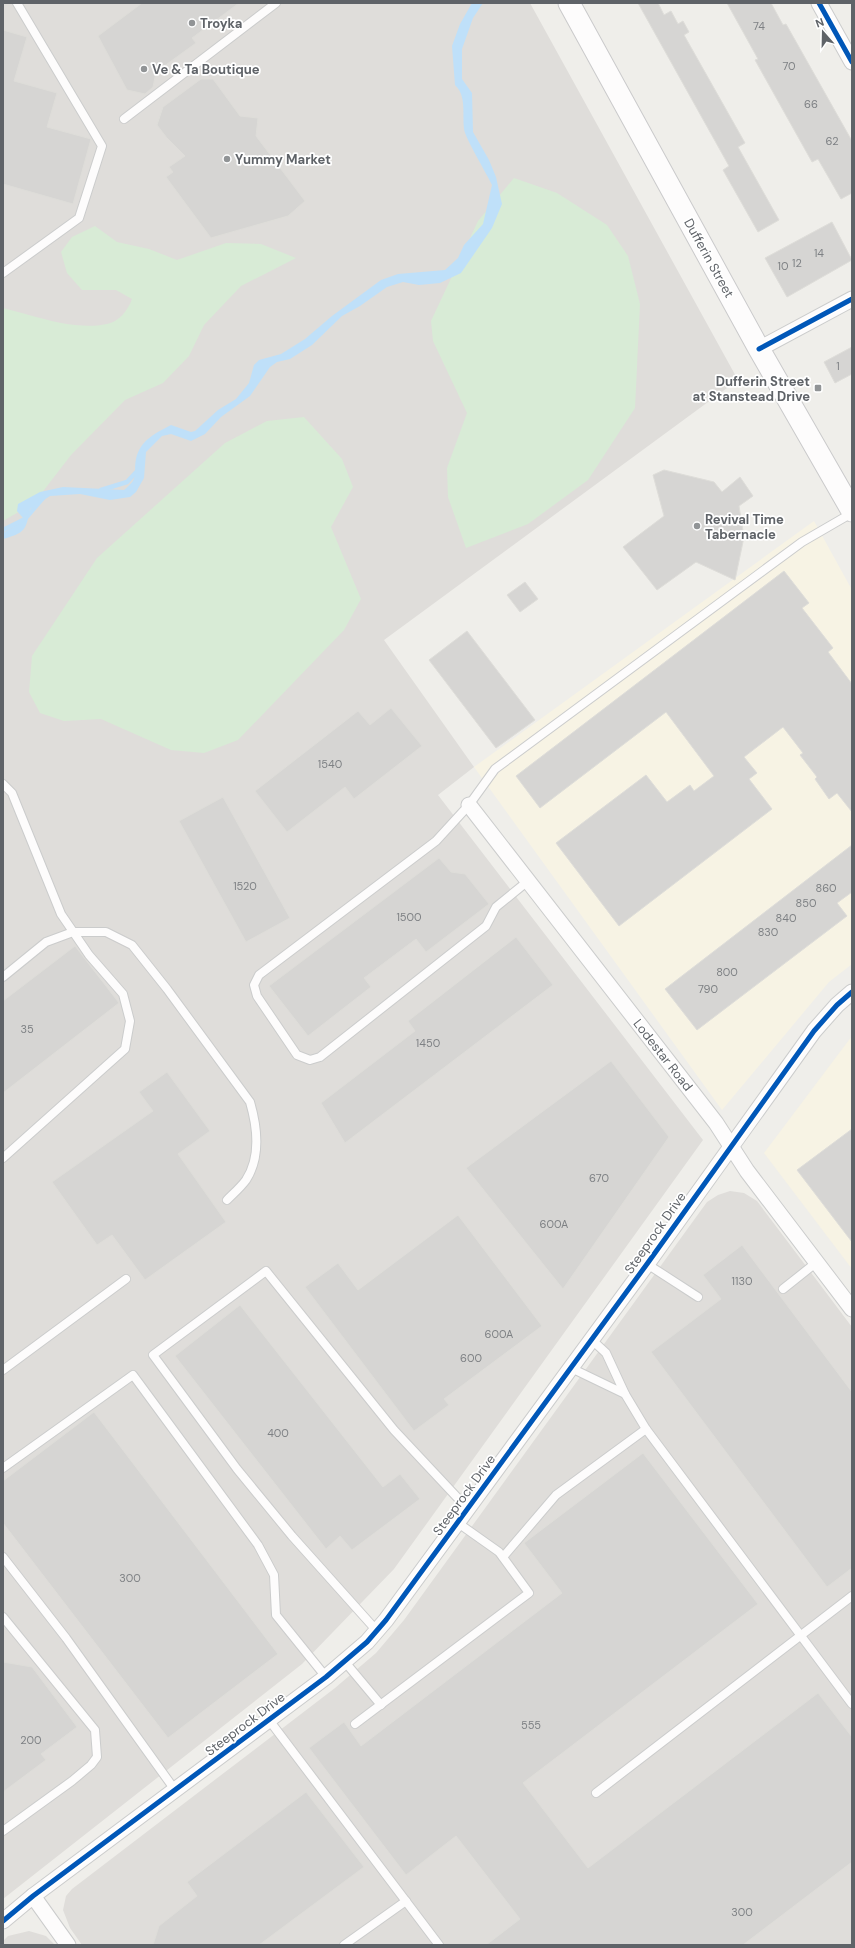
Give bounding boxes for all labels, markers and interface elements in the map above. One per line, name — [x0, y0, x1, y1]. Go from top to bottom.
north arrow — [803, 12, 843, 52]
place label: Troyka — [200, 15, 242, 32]
text: N — [813, 15, 826, 31]
marker: Troyka — [187, 18, 197, 28]
house number: 74 — [753, 19, 765, 33]
house number: 70 — [782, 59, 796, 73]
place label: Ve & Ta Boutique — [152, 61, 260, 78]
marker: Ve & Ta Boutique — [139, 64, 149, 74]
house number: 66 — [804, 97, 818, 111]
house number: 62 — [826, 134, 838, 148]
place label: Yummy Market — [235, 151, 331, 168]
marker: Yummy Market — [222, 154, 232, 164]
street label: Dufferin Street — [680, 215, 738, 301]
house number: 14 — [814, 246, 824, 260]
house number: 12 — [792, 256, 802, 270]
house number: 10 — [778, 259, 788, 273]
house number: 1 — [836, 359, 840, 373]
place label: Dufferin Street at Stanstead Drive — [693, 373, 810, 405]
marker: Dufferin Street at Stanstead Drive — [813, 383, 823, 393]
place label: Revival Time Tabernacle — [705, 511, 784, 543]
marker: Revival Time Tabernacle — [692, 521, 702, 531]
house number: 1540 — [318, 757, 342, 771]
house number: 1520 — [233, 879, 257, 893]
house number: 860 — [815, 881, 837, 895]
house number: 850 — [796, 896, 816, 910]
house number: 1500 — [396, 910, 422, 924]
house number: 840 — [776, 911, 796, 925]
house number: 830 — [758, 925, 778, 939]
house number: 800 — [716, 965, 738, 979]
house number: 790 — [698, 982, 718, 996]
street label: Lodestar Road — [630, 1016, 696, 1094]
house number: 35 — [20, 1022, 34, 1036]
house number: 1450 — [416, 1036, 440, 1050]
house number: 670 — [589, 1171, 609, 1185]
street label: Steeprock Drive — [621, 1189, 689, 1277]
house number: 600A — [540, 1217, 568, 1231]
house number: 1130 — [732, 1274, 752, 1288]
house number: 600A — [485, 1327, 513, 1341]
house number: 600 — [460, 1351, 482, 1365]
house number: 400 — [267, 1426, 289, 1440]
street label: Steeprock Drive — [429, 1451, 499, 1539]
house number: 300 — [119, 1571, 141, 1585]
street label: Steeprock Drive — [202, 1688, 288, 1760]
house number: 555 — [521, 1718, 541, 1732]
house number: 200 — [20, 1733, 42, 1747]
house number: 300 — [731, 1905, 753, 1919]

